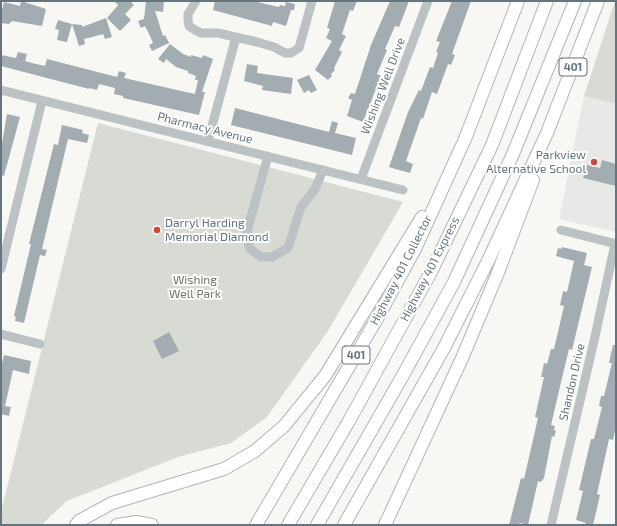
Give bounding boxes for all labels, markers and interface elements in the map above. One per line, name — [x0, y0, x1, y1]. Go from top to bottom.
street label: Wishing Well Drive — [358, 36, 408, 136]
road number: 401 — [559, 58, 587, 76]
street label: Pharmacy Avenue — [156, 109, 254, 147]
place label: Parkview Alternative School — [486, 148, 586, 176]
marker: Parkview Alternative School — [589, 157, 599, 167]
street label: Highway 401 Collector — [367, 213, 435, 327]
street label: Highway 401 Express — [397, 214, 463, 324]
place label: Darryl Harding Memorial Diamond — [165, 216, 269, 244]
marker: Darryl Harding Memorial Diamond — [152, 225, 162, 235]
park label: Wishing Well Park — [169, 273, 221, 301]
street label: Shandon Drive — [556, 342, 588, 422]
road number: 401 — [342, 346, 370, 364]

